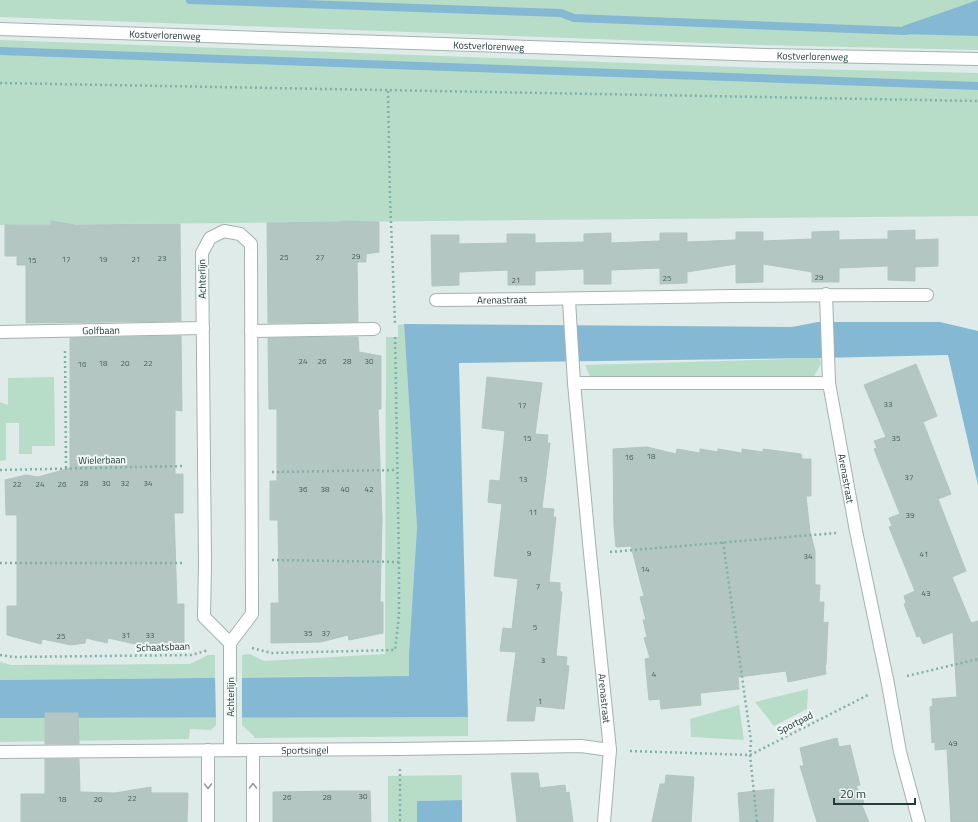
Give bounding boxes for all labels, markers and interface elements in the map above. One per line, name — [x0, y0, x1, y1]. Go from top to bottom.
street label: Kostverlorenweg — [129, 26, 201, 43]
street label: Kostverlorenweg — [453, 37, 525, 54]
street label: Kostverlorenweg — [777, 48, 848, 64]
house number: 29 — [352, 250, 361, 262]
house number: 25 — [280, 251, 289, 263]
house number: 27 — [316, 251, 324, 263]
house number: 23 — [158, 252, 166, 264]
house number: 17 — [62, 253, 70, 265]
house number: 19 — [99, 253, 108, 265]
house number: 21 — [132, 253, 140, 265]
house number: 15 — [28, 254, 37, 266]
street label: Achterlijn — [194, 259, 210, 299]
house number: 29 — [815, 271, 824, 283]
house number: 25 — [663, 272, 672, 284]
house number: 21 — [512, 274, 520, 286]
street label: Arenastraat — [477, 292, 528, 307]
street label: Golfbaan — [82, 322, 120, 338]
house number: 24 — [299, 355, 308, 367]
house number: 26 — [318, 355, 327, 367]
house number: 28 — [343, 355, 352, 367]
house number: 30 — [365, 355, 374, 367]
house number: 18 — [99, 357, 108, 369]
house number: 20 — [121, 357, 130, 369]
house number: 22 — [144, 357, 152, 369]
house number: 16 — [78, 358, 87, 370]
house number: 33 — [884, 398, 892, 410]
house number: 17 — [518, 399, 526, 411]
house number: 15 — [523, 432, 532, 444]
house number: 35 — [892, 432, 901, 444]
house number: 18 — [647, 450, 656, 462]
house number: 16 — [625, 451, 634, 463]
street label: Wielerbaan — [78, 452, 126, 468]
street label: Arenastraat — [835, 452, 858, 505]
house number: 37 — [905, 471, 913, 483]
house number: 13 — [519, 473, 527, 485]
house number: 28 — [80, 477, 89, 489]
house number: 30 — [102, 477, 111, 489]
house number: 32 — [121, 477, 129, 489]
house number: 34 — [144, 477, 153, 489]
house number: 22 — [13, 478, 21, 490]
house number: 24 — [36, 478, 45, 490]
house number: 26 — [58, 478, 67, 490]
house number: 36 — [299, 483, 308, 495]
house number: 38 — [321, 483, 330, 495]
house number: 40 — [341, 483, 350, 495]
house number: 42 — [365, 483, 373, 495]
house number: 11 — [529, 506, 537, 518]
house number: 39 — [906, 509, 915, 521]
house number: 9 — [527, 547, 532, 559]
house number: 41 — [920, 548, 928, 560]
house number: 34 — [804, 550, 813, 562]
house number: 14 — [641, 563, 650, 575]
house number: 7 — [536, 580, 540, 592]
house number: 43 — [922, 587, 930, 599]
house number: 5 — [533, 621, 538, 633]
house number: 35 — [304, 627, 313, 639]
house number: 37 — [322, 627, 330, 639]
house number: 31 — [122, 629, 130, 641]
house number: 33 — [146, 629, 154, 641]
house number: 25 — [57, 630, 66, 642]
street label: Schaatsbaan — [136, 639, 190, 655]
house number: 3 — [541, 654, 545, 666]
house number: 4 — [652, 668, 657, 680]
street label: Arenastraat — [595, 673, 615, 724]
street label: Achterlijn — [223, 677, 238, 717]
house number: 1 — [538, 695, 542, 707]
street label: Sportpad — [774, 708, 816, 738]
house number: 49 — [949, 737, 958, 749]
street label: Sportsingel — [281, 742, 329, 757]
scale bar — [834, 780, 915, 806]
one-way arrow — [204, 783, 212, 789]
one-way arrow — [249, 783, 257, 789]
text: 20 m — [840, 784, 866, 803]
house number: 30 — [359, 790, 368, 802]
house number: 26 — [283, 791, 292, 803]
house number: 28 — [323, 791, 332, 803]
house number: 22 — [128, 792, 136, 804]
house number: 18 — [58, 793, 67, 805]
house number: 20 — [94, 793, 103, 805]

